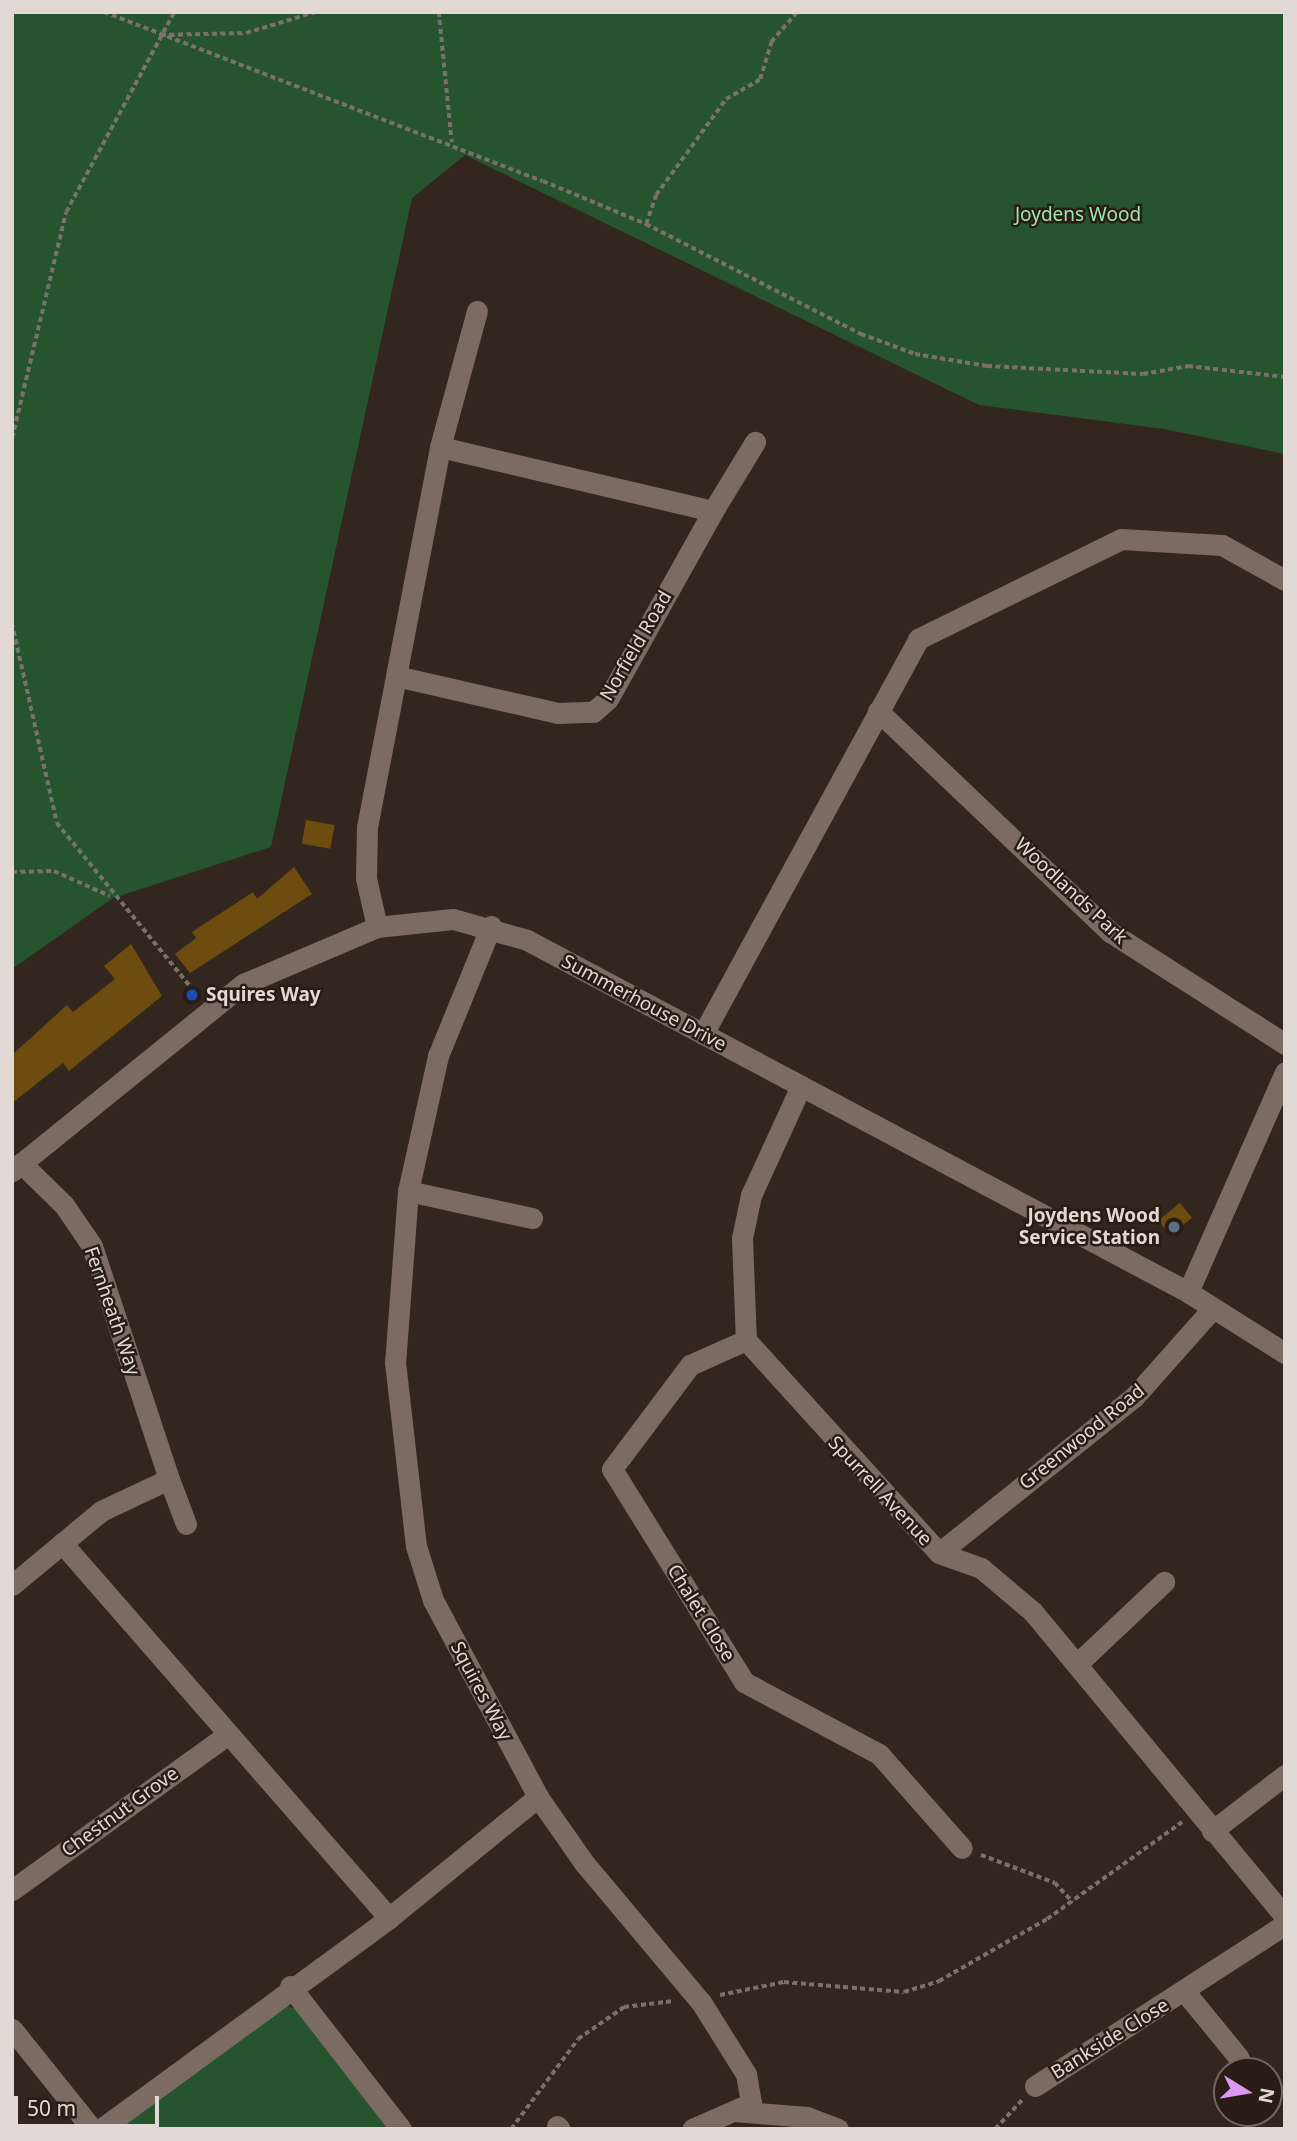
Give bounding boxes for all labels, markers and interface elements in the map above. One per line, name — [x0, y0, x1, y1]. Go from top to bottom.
park label: Joydens Wood — [1015, 204, 1141, 226]
street label: Norfield Road — [595, 587, 677, 705]
street label: Woodlands Park — [1010, 833, 1132, 949]
street label: Summerhouse Drive — [558, 950, 730, 1056]
place label: Squires Way — [206, 984, 321, 1006]
marker: Squires Way — [184, 987, 200, 1003]
place label: Joydens Wood Service Station — [1019, 1205, 1160, 1249]
marker: Joydens Wood Service Station — [1166, 1219, 1182, 1235]
street label: Fernheath Way — [79, 1244, 145, 1378]
street label: Greenwood Road — [1015, 1379, 1149, 1495]
street label: Spurrell Avenue — [823, 1432, 937, 1550]
street label: Chalet Close — [662, 1560, 740, 1666]
street label: Squires Way — [445, 1638, 517, 1744]
street label: Chestnut Grove — [57, 1762, 183, 1862]
street label: Bankside Close — [1047, 1994, 1173, 2084]
north arrow — [1213, 2057, 1283, 2127]
scale bar — [18, 2082, 163, 2126]
text: N — [1252, 2086, 1281, 2106]
text: 50 m — [27, 2094, 76, 2122]

